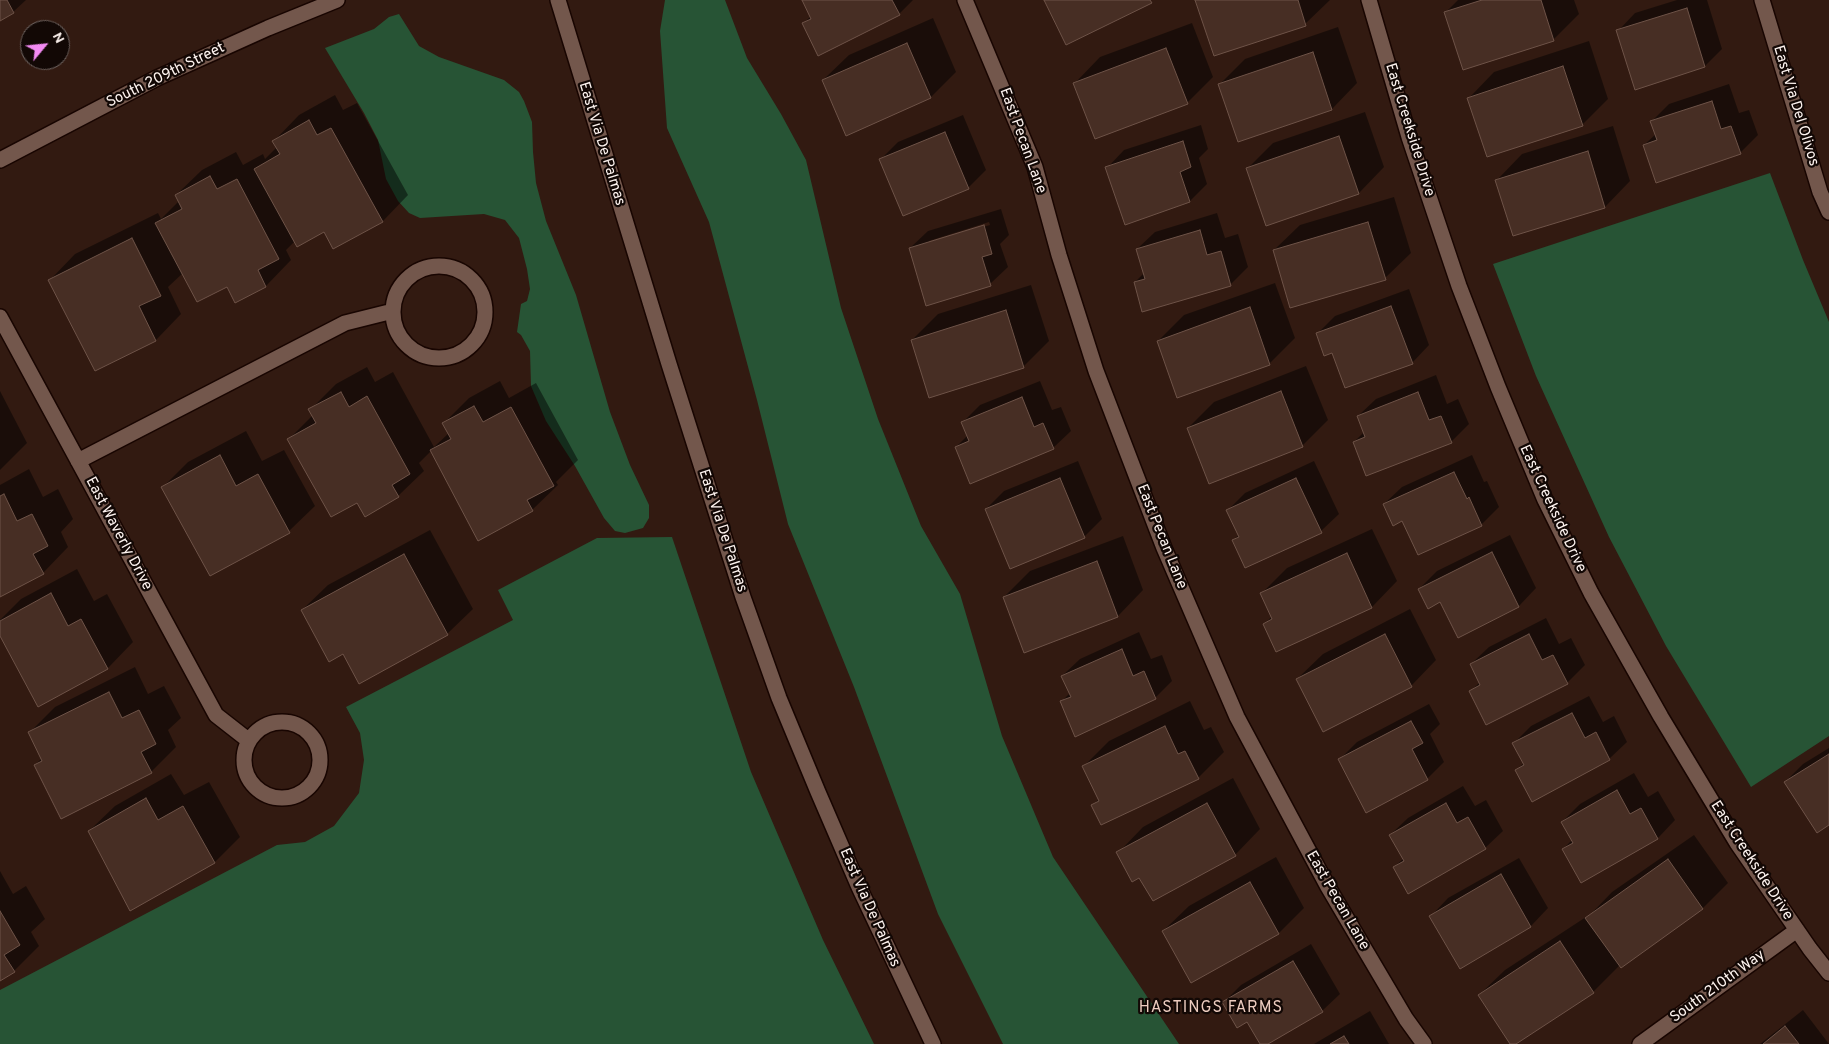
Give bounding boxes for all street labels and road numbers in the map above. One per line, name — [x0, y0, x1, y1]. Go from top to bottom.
street label: South 209th Street — [104, 40, 228, 112]
street label: East Via Del Olivos — [1768, 44, 1822, 168]
street label: East Creekside Drive — [1380, 61, 1438, 199]
street label: East Via De Palmas — [574, 80, 628, 208]
street label: East Pecan Lane — [995, 86, 1049, 196]
street label: East Creekside Drive — [1515, 442, 1589, 576]
street label: East Via De Palmas — [694, 467, 750, 595]
street label: East Waverly Drive — [81, 474, 155, 594]
street label: East Pecan Lane — [1132, 482, 1190, 592]
street label: East Creekside Drive — [1706, 798, 1796, 924]
street label: East Via De Palmas — [835, 846, 903, 970]
street label: East Pecan Lane — [1301, 848, 1373, 954]
street label: South 210th Way — [1667, 947, 1769, 1027]

